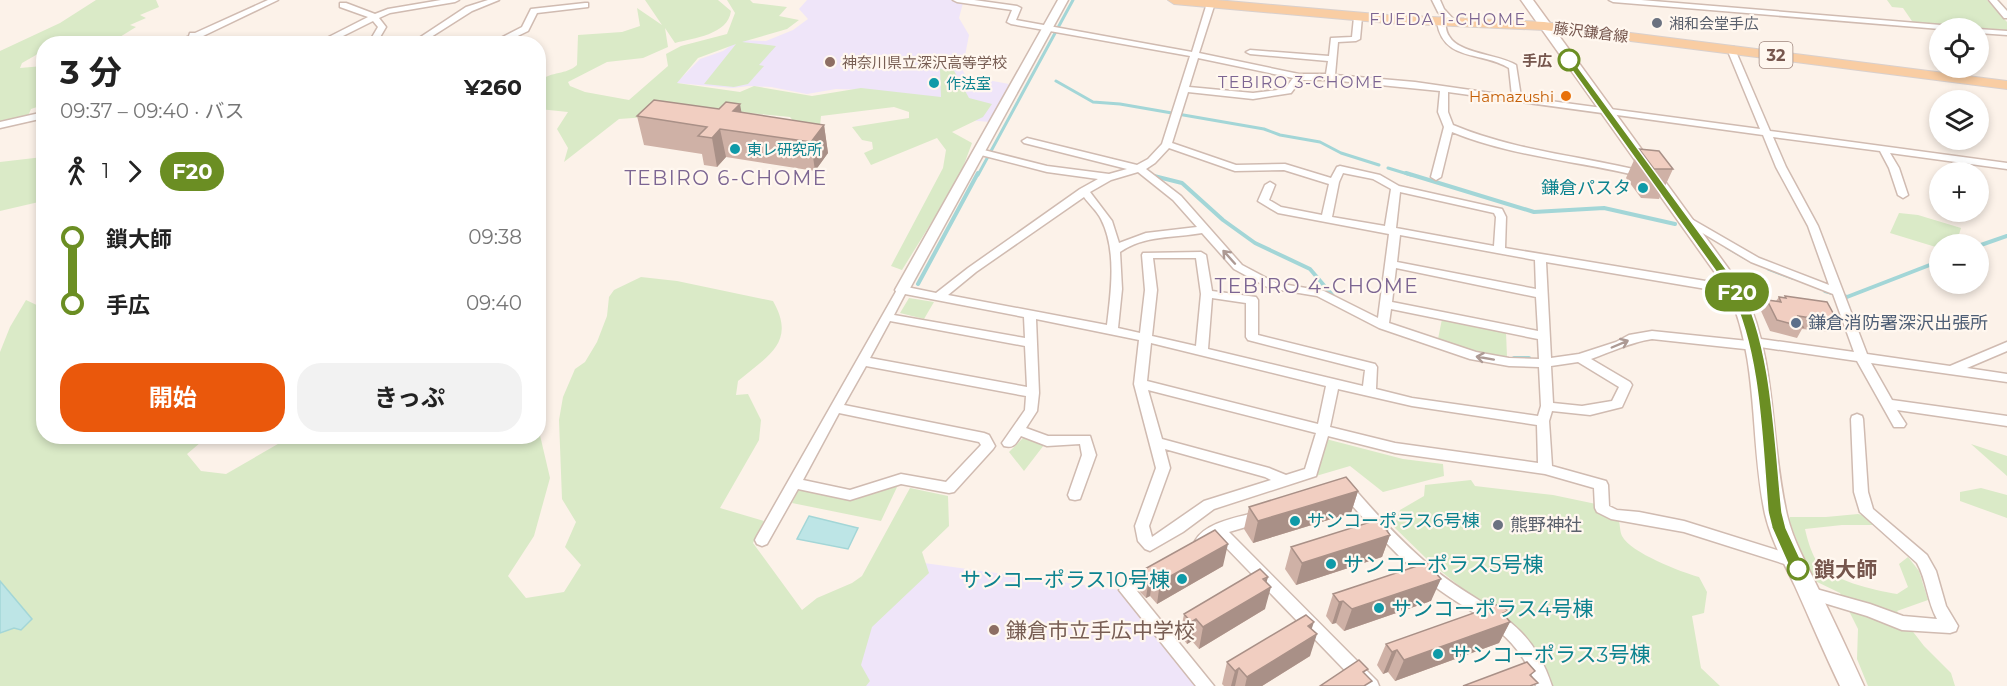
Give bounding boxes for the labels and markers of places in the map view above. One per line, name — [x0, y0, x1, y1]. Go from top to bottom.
place label: 湘和会堂手広 — [1669, 14, 1759, 33]
marker: 湘和会堂手広 — [1650, 16, 1664, 30]
marker: 手広 — [1558, 49, 1580, 71]
place label: 手広 — [1522, 51, 1552, 70]
place label: 神奈川県立深沢高等学校 — [842, 53, 1007, 72]
marker: 神奈川県立深沢高等学校 — [823, 55, 837, 69]
place label: 作法室 — [946, 74, 991, 93]
marker: 作法室 — [927, 76, 941, 90]
place label: Hamazushi — [1469, 87, 1554, 106]
marker: Hamazushi — [1559, 89, 1573, 103]
place label: 東レ研究所 — [747, 140, 822, 159]
marker: 東レ研究所 — [728, 142, 742, 156]
place label: 鎌倉パスタ — [1541, 177, 1631, 199]
marker: 鎌倉パスタ — [1636, 181, 1650, 195]
place label: 鎌倉消防署深沢出張所 — [1808, 312, 1988, 334]
marker: 鎌倉消防署深沢出張所 — [1789, 316, 1803, 330]
place label: サンコーポラス6号棟 — [1307, 510, 1480, 532]
marker: サンコーポラス6号棟 — [1288, 514, 1302, 528]
place label: 熊野神社 — [1510, 514, 1582, 536]
marker: 熊野神社 — [1491, 518, 1505, 532]
place label: サンコーポラス5号棟 — [1343, 552, 1543, 577]
marker: サンコーポラス5号棟 — [1324, 557, 1338, 571]
place label: 鎖大師 — [1814, 557, 1877, 582]
marker: 鎖大師 — [1787, 558, 1809, 580]
place label: サンコーポラス10号棟 — [960, 567, 1170, 592]
marker: サンコーポラス10号棟 — [1175, 572, 1189, 586]
place label: サンコーポラス4号棟 — [1391, 596, 1593, 621]
marker: サンコーポラス4号棟 — [1372, 601, 1386, 615]
place label: 鎌倉市立手広中学校 — [1006, 618, 1195, 643]
marker: 鎌倉市立手広中学校 — [987, 623, 1001, 637]
place label: サンコーポラス3号棟 — [1450, 642, 1650, 667]
marker: サンコーポラス3号棟 — [1431, 647, 1445, 661]

